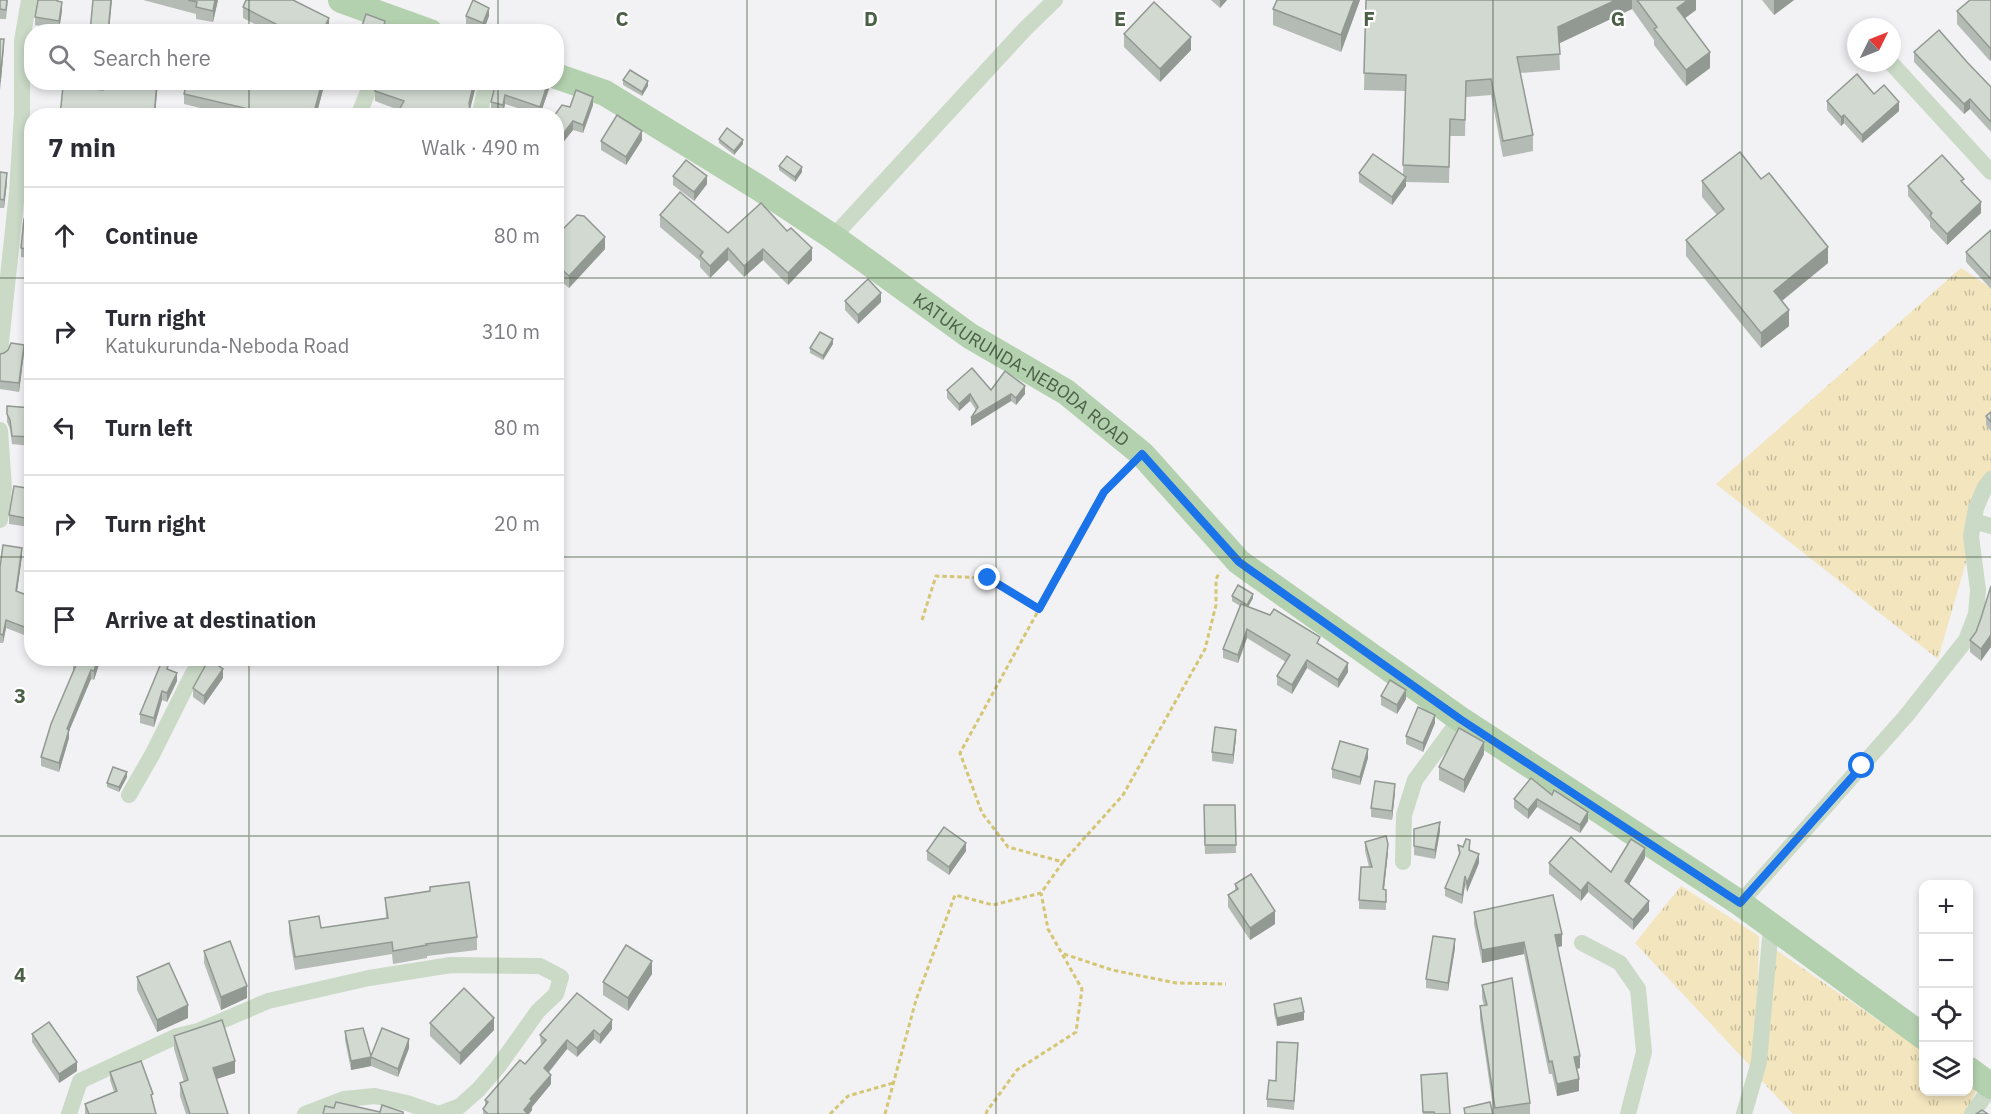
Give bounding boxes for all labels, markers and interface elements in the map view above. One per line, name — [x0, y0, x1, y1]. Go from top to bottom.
text: C — [615, 5, 629, 32]
text: D — [864, 5, 878, 32]
text: E — [1114, 5, 1126, 32]
text: F — [1363, 5, 1375, 32]
text: G — [1611, 5, 1625, 32]
north arrow — [1847, 18, 1901, 72]
search box — [24, 24, 564, 90]
icon: search — [45, 41, 78, 74]
text: Search here — [93, 43, 211, 72]
text: 7 min — [48, 130, 116, 164]
text: Walk · 490 m — [422, 134, 540, 161]
icon: ahead — [48, 219, 81, 252]
text: Continue — [105, 221, 198, 250]
text: 80 m — [494, 222, 540, 249]
street label: KATUKURUNDA-NEBODA ROAD — [909, 287, 1134, 451]
text: Turn right — [105, 303, 206, 332]
icon: right — [48, 315, 81, 348]
text: 310 m — [482, 318, 540, 345]
text: Katukurunda-Neboda Road — [105, 332, 349, 359]
icon: left — [48, 411, 81, 444]
text: Turn left — [105, 413, 193, 442]
text: 80 m — [494, 414, 540, 441]
icon: right — [48, 507, 81, 540]
text: Turn right — [105, 509, 206, 538]
text: 20 m — [494, 510, 540, 537]
route end — [974, 564, 1000, 590]
icon: arrive — [48, 603, 81, 636]
text: Arrive at destination — [105, 605, 316, 634]
text: 3 — [14, 682, 26, 709]
route start — [1848, 752, 1874, 778]
map controls — [1919, 880, 1973, 1096]
button: + — [1919, 880, 1973, 934]
button: − — [1919, 934, 1973, 988]
text: 4 — [14, 961, 26, 988]
button: locate — [1919, 988, 1973, 1042]
button: layers — [1919, 1042, 1973, 1096]

